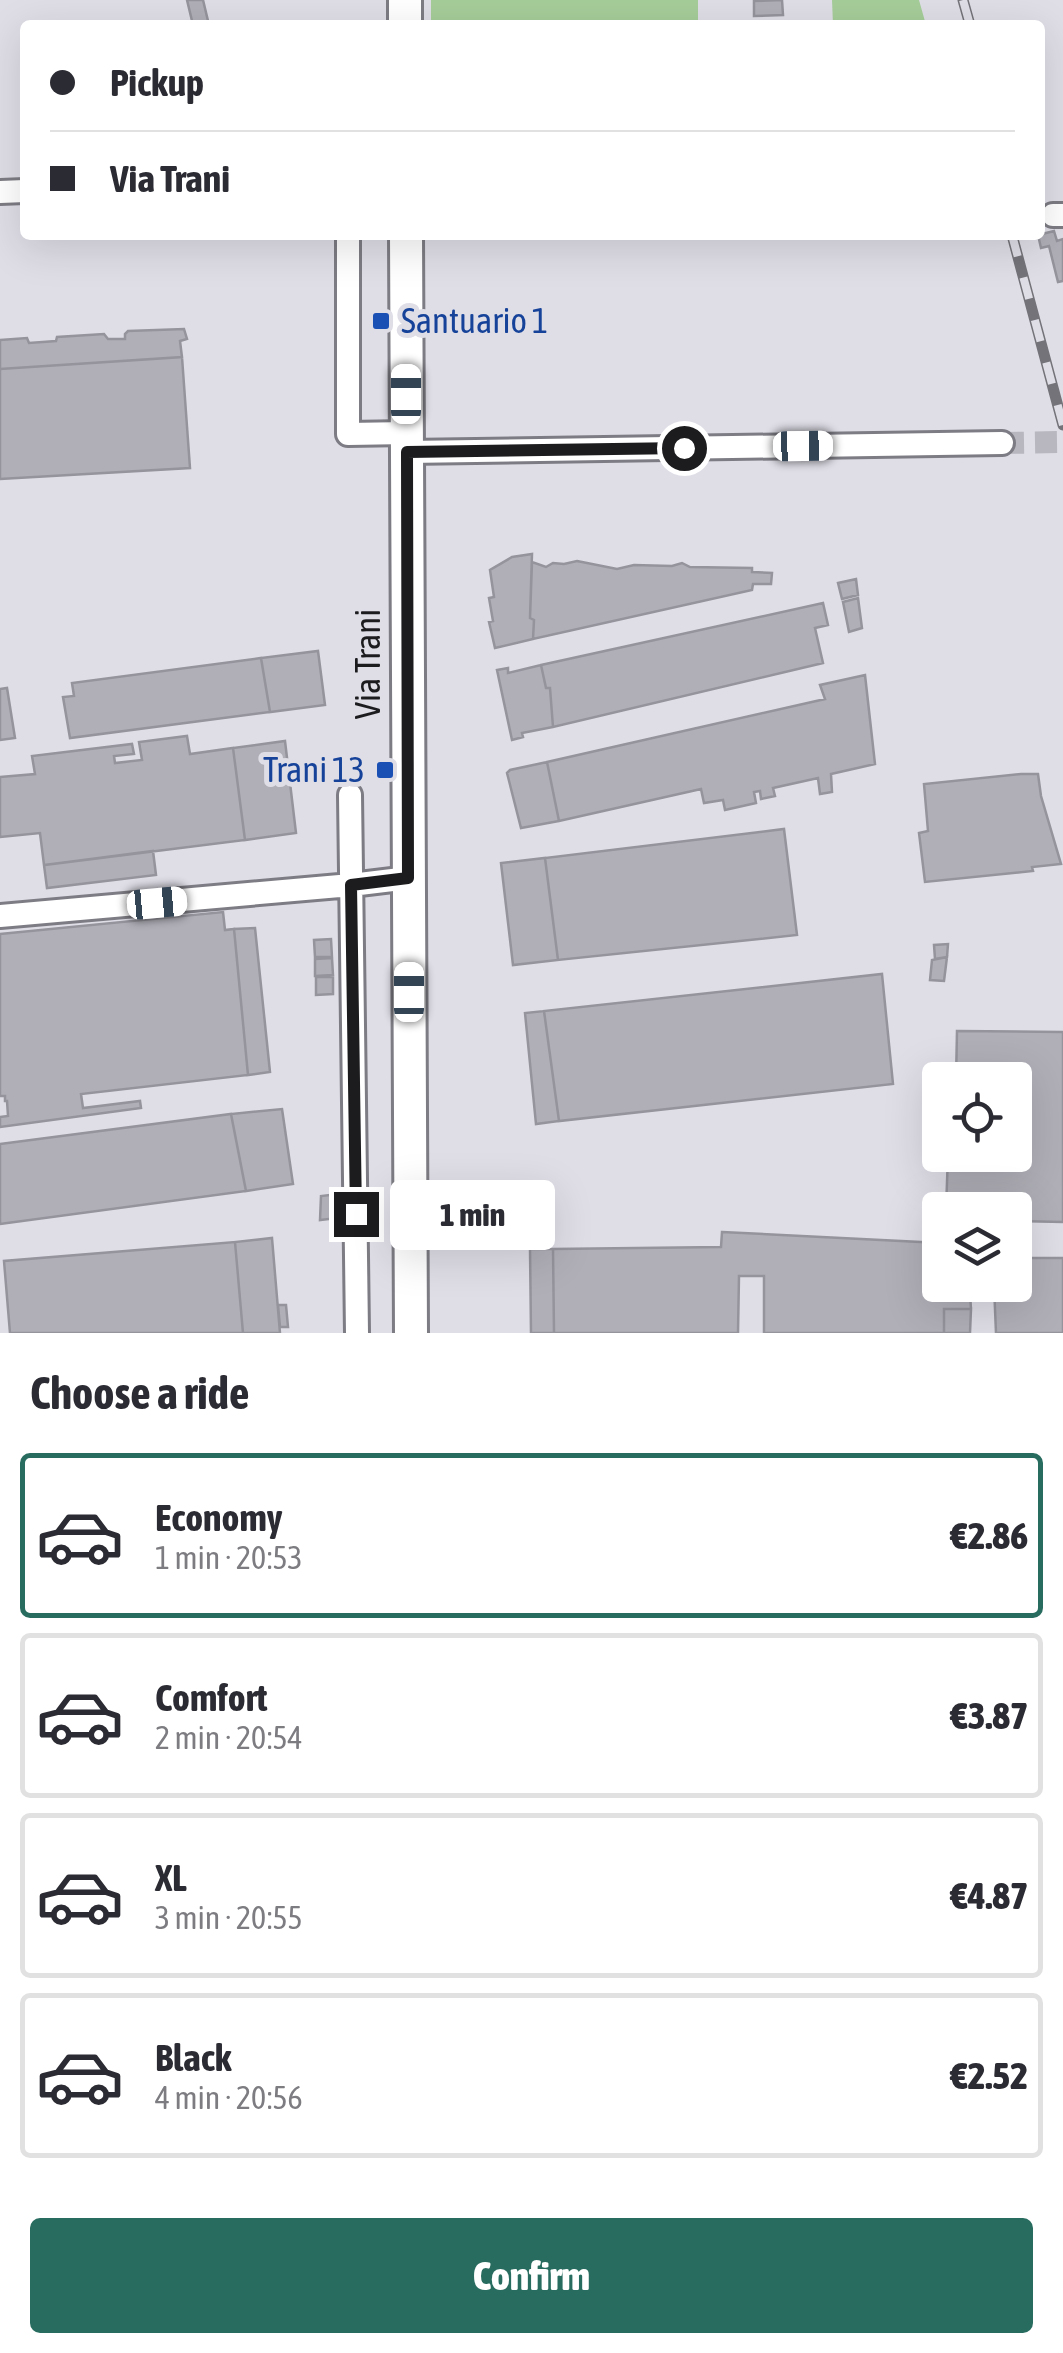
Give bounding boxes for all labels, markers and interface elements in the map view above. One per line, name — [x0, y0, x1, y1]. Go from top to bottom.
text: Pickup — [110, 61, 204, 104]
text: Via Trani — [110, 157, 230, 200]
place label: Santuario 1 — [401, 300, 548, 340]
marker: Santuario 1 — [370, 310, 392, 332]
car — [391, 364, 421, 424]
route start — [662, 426, 707, 471]
car — [773, 430, 833, 462]
street label: Via Trani — [347, 609, 387, 719]
place label: Trani 13 — [263, 749, 365, 789]
marker: Trani 13 — [374, 759, 396, 781]
car — [126, 885, 188, 921]
car — [394, 962, 424, 1022]
map controls — [922, 1062, 1032, 1302]
button: locate — [922, 1062, 1032, 1172]
callout: 1 min — [391, 1179, 556, 1249]
route end — [334, 1192, 379, 1237]
button: layers — [922, 1192, 1032, 1302]
text: 1 min — [440, 1196, 505, 1233]
text: Choose a ride — [30, 1367, 249, 1419]
icon: car — [35, 1491, 125, 1581]
text: Economy — [155, 1496, 282, 1539]
text: €2.86 — [951, 1514, 1028, 1557]
text: 1 min · 20:53 — [155, 1539, 302, 1576]
icon: car — [35, 1671, 125, 1761]
text: Comfort — [155, 1676, 267, 1719]
text: €3.87 — [951, 1694, 1028, 1737]
text: 2 min · 20:54 — [155, 1719, 302, 1756]
icon: car — [35, 1851, 125, 1941]
text: XL — [155, 1856, 187, 1899]
text: €4.87 — [951, 1874, 1028, 1917]
text: 3 min · 20:55 — [155, 1899, 302, 1936]
icon: car — [35, 2031, 125, 2121]
text: Black — [155, 2036, 232, 2079]
text: €2.52 — [951, 2054, 1028, 2097]
text: 4 min · 20:56 — [155, 2079, 302, 2116]
button: Confirm — [30, 2218, 1033, 2333]

